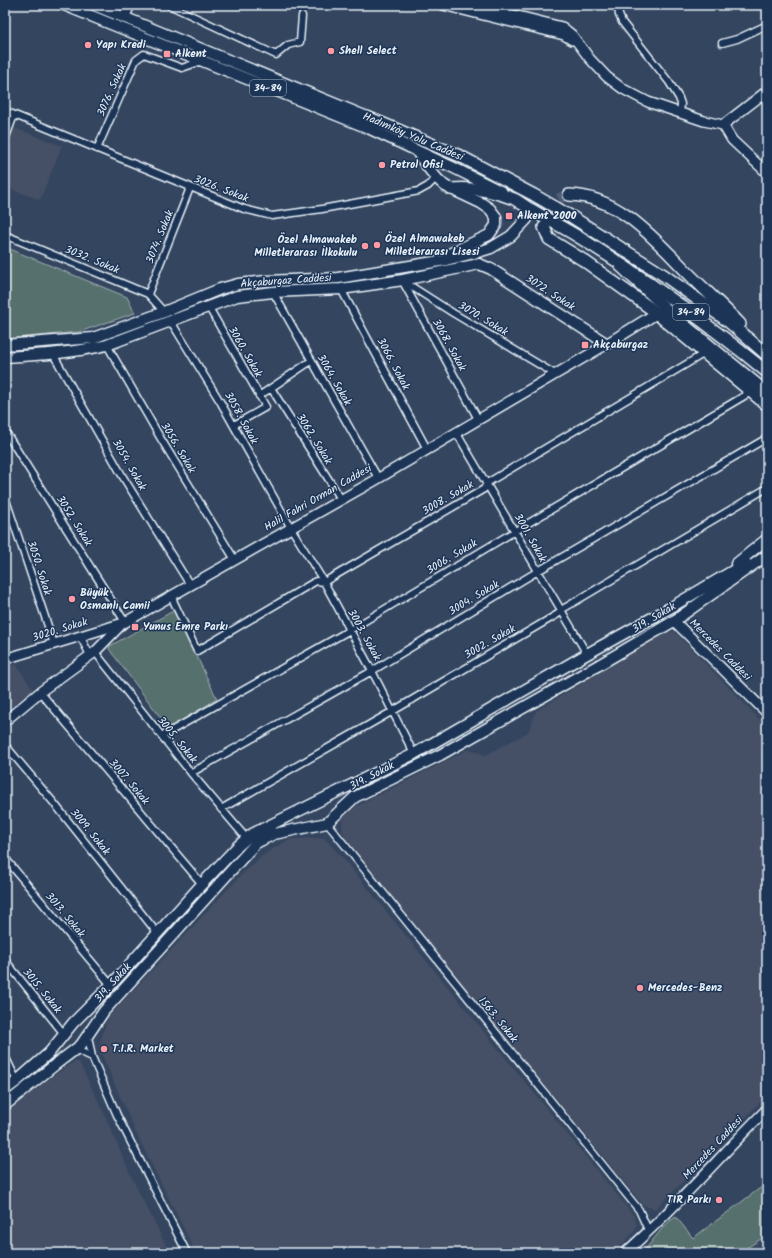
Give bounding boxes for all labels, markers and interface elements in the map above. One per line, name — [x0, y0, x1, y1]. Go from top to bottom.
place label: Yapı Kredi — [96, 36, 147, 54]
marker: Yapı Kredi — [83, 40, 93, 50]
place label: Shell Select — [339, 42, 398, 60]
place label: Alkent — [175, 45, 208, 63]
marker: Shell Select — [326, 46, 336, 56]
marker: Alkent — [162, 49, 172, 59]
street label: 3076. Sokak — [92, 60, 132, 119]
road number: 34-84 — [250, 80, 286, 96]
street label: Hadımköy Yolu Caddesi — [360, 108, 467, 167]
place label: Petrol Ofisi — [390, 156, 444, 174]
marker: Petrol Ofisi — [377, 160, 387, 170]
street label: 3026. Sokak — [191, 170, 252, 208]
street label: 3074. Sokak — [141, 207, 179, 266]
place label: Alkent 2000 — [517, 207, 577, 225]
marker: Alkent 2000 — [504, 211, 514, 221]
place label: Özel Almawakeb Milletlerarası Lisesi — [385, 230, 481, 261]
place label: Özel Almawakeb Milletlerarası İlkokulu — [254, 231, 358, 262]
marker: Özel Almawakeb Milletlerarası Lisesi — [372, 240, 382, 250]
street label: 3032. Sokak — [62, 241, 123, 279]
marker: Özel Almawakeb Milletlerarası İlkokulu — [360, 241, 370, 251]
street label: Akçaburgaz Caddesi — [240, 269, 333, 293]
street label: 3072. Sokak — [521, 270, 579, 316]
street label: 3070. Sokak — [455, 297, 512, 341]
road number: 34-84 — [673, 304, 709, 320]
street label: 3068. Sokak — [427, 315, 471, 375]
street label: 3060. Sokak — [223, 323, 267, 382]
street label: 3066. Sokak — [372, 334, 415, 394]
place label: Akçaburgaz — [593, 336, 648, 354]
marker: Akçaburgaz — [580, 340, 590, 350]
street label: 3064. Sokak — [312, 351, 357, 410]
street label: 3058. Sokak — [219, 388, 263, 448]
street label: 3062. Sokak — [291, 410, 337, 469]
street label: 3056. Sokak — [156, 419, 201, 478]
street label: 3054. Sokak — [107, 436, 151, 495]
street label: Halil Fahri Orman Caddesi — [261, 460, 376, 536]
street label: 3008. Sokak — [419, 475, 478, 520]
street label: 3052. Sokak — [51, 492, 97, 551]
street label: 3001. Sokak — [509, 510, 552, 567]
street label: 3006. Sokak — [423, 534, 482, 579]
street label: 3050. Sokak — [22, 538, 57, 598]
street label: 3004. Sokak — [445, 575, 504, 620]
place label: Büyük Osmanlı Camii — [80, 584, 151, 615]
marker: Büyük Osmanlı Camii — [67, 594, 77, 604]
street label: 319. Sokak — [629, 597, 680, 638]
street label: 3003. Sokak — [342, 606, 386, 665]
street label: 3020. Sokak — [30, 613, 91, 647]
street label: Mercedes Caddesi — [685, 615, 755, 685]
place label: Yunus Emre Parkı — [143, 618, 228, 636]
street label: 3002. Sokak — [461, 620, 520, 664]
marker: Yunus Emre Parkı — [130, 622, 140, 632]
street label: 3005. Sokak — [152, 712, 202, 768]
street label: 3007. Sokak — [104, 755, 154, 810]
street label: 319. Sokak — [346, 756, 398, 795]
street label: 3009. Sokak — [65, 805, 115, 860]
street label: 3013. Sokak — [40, 888, 90, 942]
street label: 319. Sokak — [90, 958, 136, 1007]
street label: 3015. Sokak — [18, 964, 67, 1018]
place label: Mercedes-Benz — [648, 979, 722, 997]
marker: Mercedes-Benz — [635, 983, 645, 993]
street label: 1563. Sokak — [474, 993, 523, 1048]
place label: T.I.R. Market — [112, 1040, 175, 1058]
marker: T.I.R. Market — [99, 1044, 109, 1054]
street label: Mercedes Caddesi — [679, 1112, 748, 1184]
place label: TIR Parkı — [667, 1191, 711, 1209]
marker: TIR Parkı — [714, 1195, 724, 1205]

